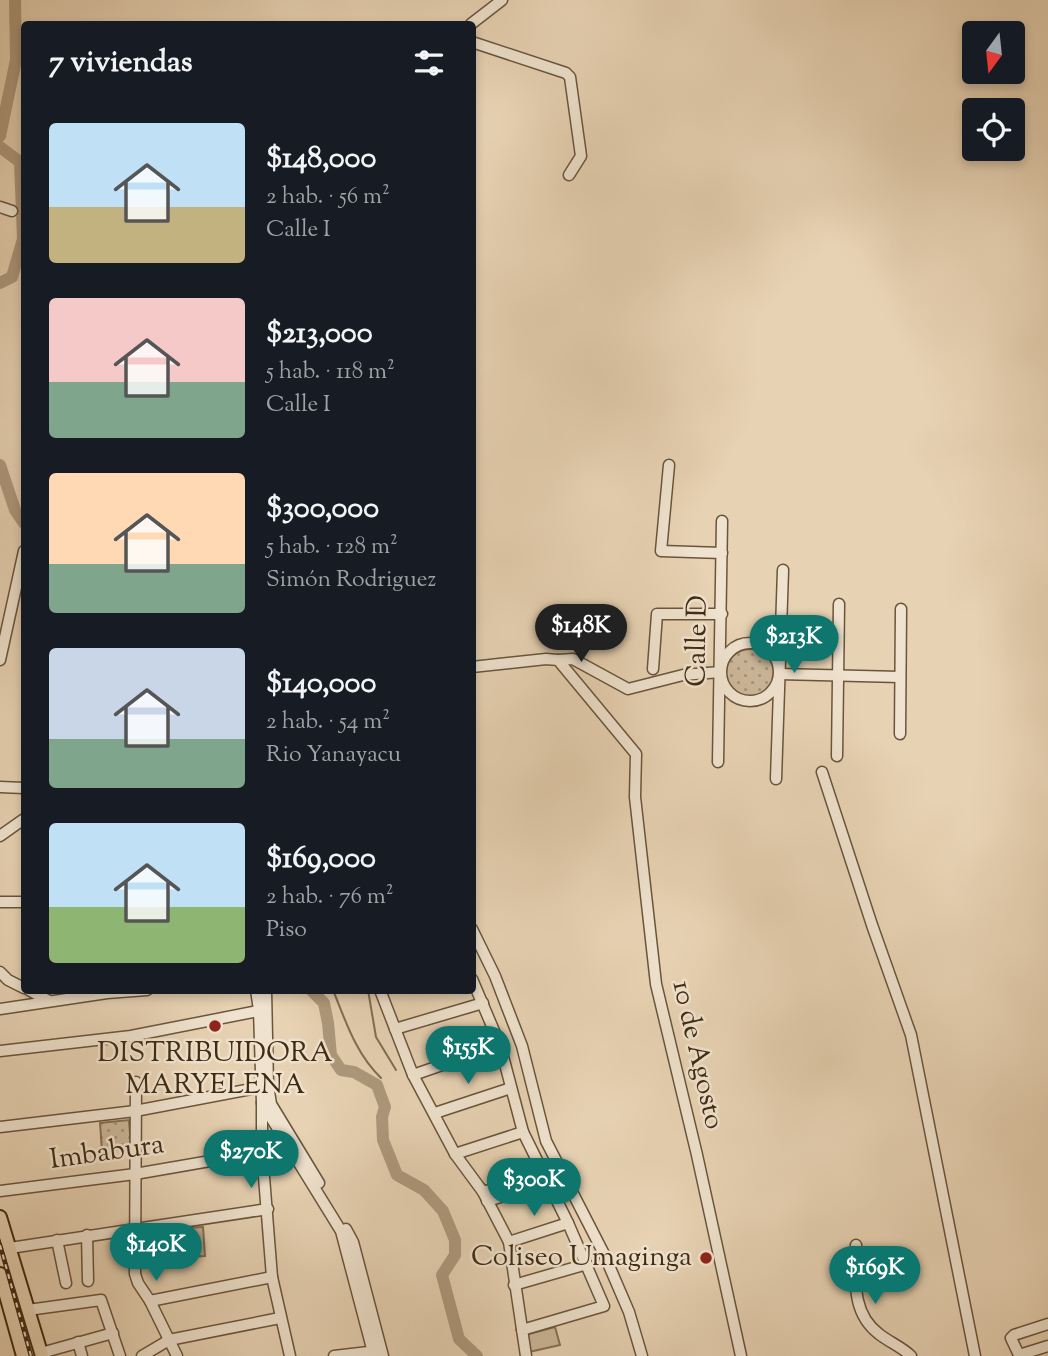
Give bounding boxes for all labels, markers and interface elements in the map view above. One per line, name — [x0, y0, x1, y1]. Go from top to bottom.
north arrow — [962, 21, 1026, 84]
map controls — [962, 21, 1025, 161]
text: 7 viviendas — [49, 42, 193, 85]
icon: filters — [410, 44, 448, 82]
button: locate — [962, 98, 1025, 161]
text: $148,000 — [266, 138, 376, 181]
icon: home — [105, 151, 189, 235]
text: 2 hab. · 56 m² — [266, 181, 390, 214]
text: Calle I — [266, 214, 331, 247]
text: $213,000 — [266, 313, 373, 356]
icon: home — [105, 326, 189, 410]
text: 5 hab. · 118 m² — [266, 356, 395, 389]
text: Calle I — [266, 389, 331, 422]
text: $300,000 — [266, 488, 379, 531]
icon: home — [105, 501, 189, 585]
text: 5 hab. · 128 m² — [266, 531, 398, 564]
text: Simón Rodriguez — [266, 564, 436, 597]
street label: Calle D — [677, 595, 719, 687]
pin: $148K — [532, 604, 630, 664]
text: $148K — [551, 610, 611, 643]
pin: $213K — [745, 616, 843, 675]
text: $213K — [766, 621, 822, 654]
text: $140,000 — [266, 663, 376, 706]
icon: home — [105, 676, 189, 760]
text: 2 hab. · 54 m² — [266, 706, 390, 739]
text: Rio Yanayacu — [266, 739, 401, 772]
text: $169,000 — [266, 838, 376, 881]
icon: home — [105, 851, 189, 935]
text: 2 hab. · 76 m² — [266, 881, 394, 914]
text: Piso — [266, 914, 307, 947]
street label: 10 de Agosto — [660, 977, 734, 1133]
marker: DISTRIBUIDORA MARYELENA — [207, 1018, 223, 1034]
pin: $155K — [419, 1026, 517, 1086]
text: $155K — [442, 1032, 494, 1065]
place label: DISTRIBUIDORA MARYELENA — [97, 1034, 333, 1106]
street label: Imbabura — [47, 1125, 167, 1181]
pin: $270K — [202, 1130, 300, 1190]
text: $270K — [220, 1136, 282, 1169]
pin: $300K — [485, 1158, 583, 1218]
text: $300K — [503, 1164, 565, 1197]
pin: $140K — [107, 1224, 205, 1283]
text: $140K — [126, 1229, 186, 1262]
place label: Coliseo Umaginga — [471, 1238, 692, 1278]
pin: $169K — [826, 1246, 924, 1306]
marker: Coliseo Umaginga — [698, 1250, 714, 1266]
text: $169K — [845, 1252, 905, 1285]

